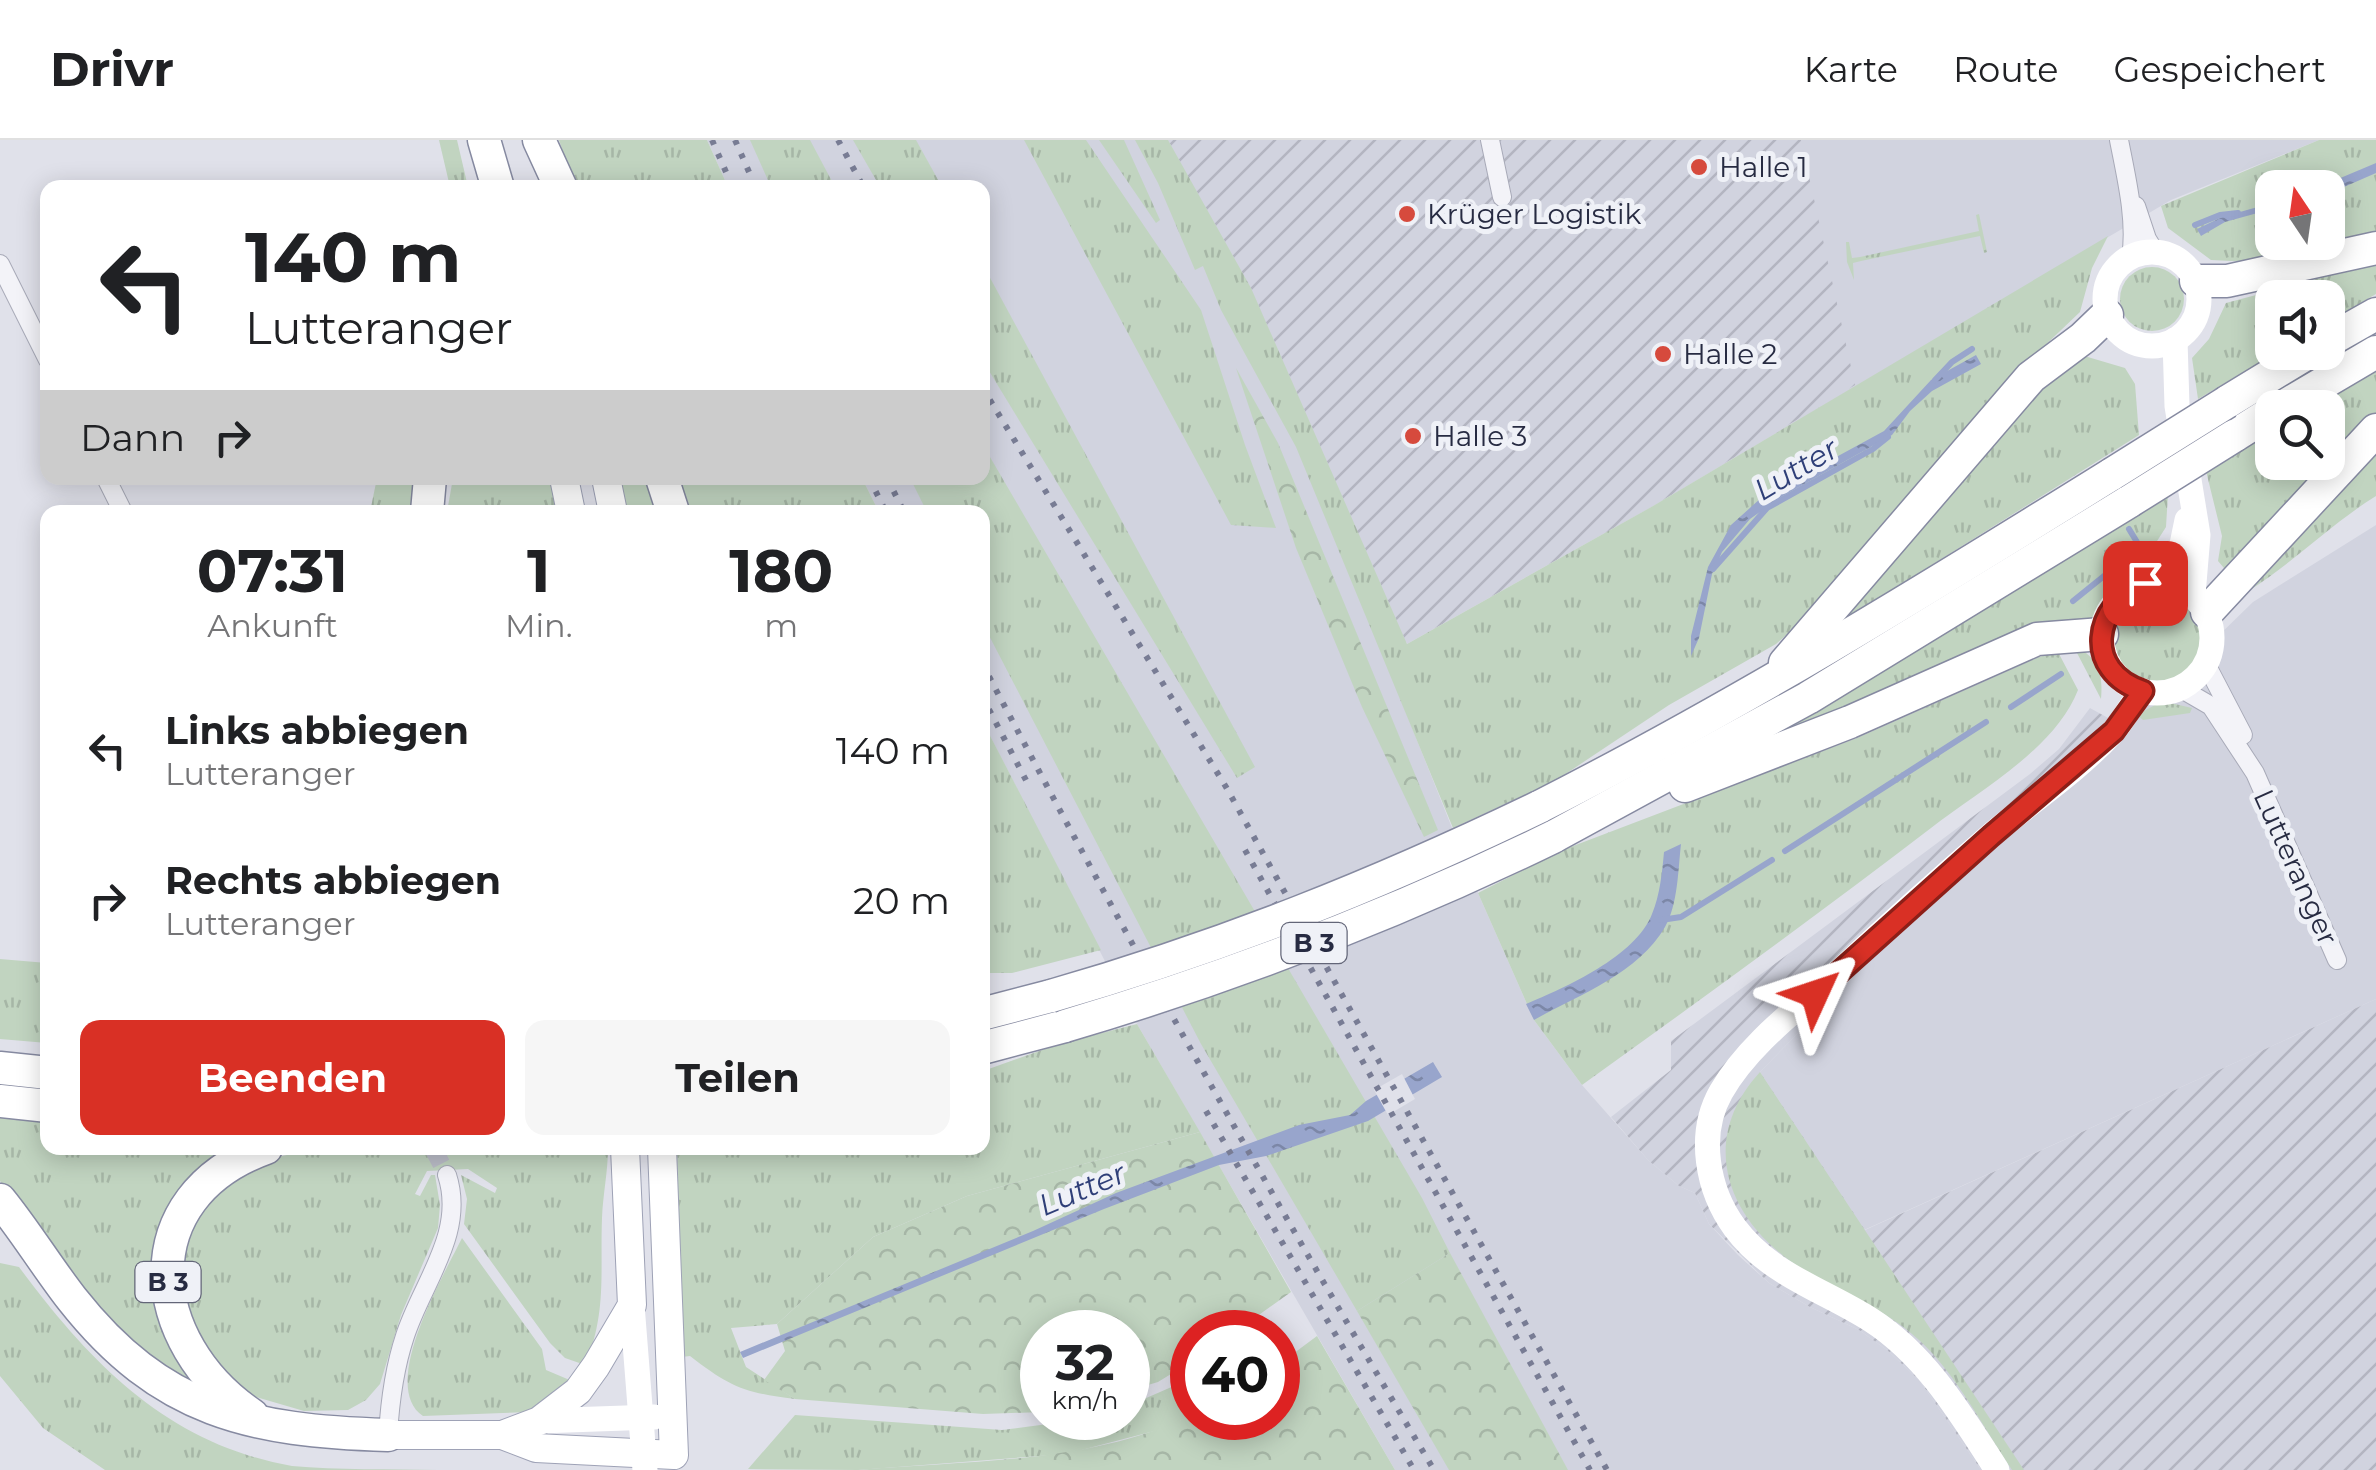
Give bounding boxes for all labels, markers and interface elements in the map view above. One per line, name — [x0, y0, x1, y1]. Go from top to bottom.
text: Drivr — [50, 40, 174, 98]
text: Karte — [1804, 48, 1898, 91]
text: Route — [1953, 48, 2058, 91]
text: Gespeichert — [2113, 48, 2326, 91]
place label: Halle 1 — [1719, 150, 1808, 184]
marker: Halle 1 — [1688, 156, 1710, 178]
north arrow — [2255, 170, 2345, 260]
map controls — [2255, 170, 2345, 480]
place label: Krüger Logistik — [1427, 197, 1641, 231]
marker: Krüger Logistik — [1396, 203, 1418, 225]
text: 140 m — [245, 214, 461, 300]
icon: left — [80, 220, 210, 350]
button: sound — [2255, 280, 2345, 370]
text: Lutteranger — [245, 300, 513, 355]
place label: Halle 2 — [1683, 337, 1778, 371]
marker: Halle 2 — [1652, 343, 1674, 365]
button: search — [2255, 390, 2345, 480]
icon: right — [205, 410, 260, 465]
text: Dann — [80, 414, 185, 461]
place label: Halle 3 — [1433, 419, 1527, 453]
marker: Halle 3 — [1402, 425, 1424, 447]
water label: Lutter — [1747, 429, 1845, 508]
text: 07:31 — [197, 534, 348, 607]
text: 1 — [527, 534, 550, 607]
text: 180 — [729, 534, 833, 607]
pin — [2103, 541, 2188, 626]
icon: arrive — [2118, 556, 2173, 611]
text: Ankunft — [207, 606, 338, 645]
text: Min. — [505, 606, 572, 645]
text: m — [764, 606, 798, 645]
text: Links abbiegen — [165, 707, 469, 754]
icon: left — [80, 723, 135, 778]
text: 140 m — [836, 727, 950, 774]
text: Lutteranger — [165, 754, 356, 793]
street label: Lutteranger — [2247, 784, 2345, 950]
text: Rechts abbiegen — [165, 857, 501, 904]
icon: right — [80, 873, 135, 928]
text: 20 m — [853, 877, 950, 924]
text: Lutteranger — [165, 904, 356, 943]
road number: B 3 — [1282, 923, 1346, 963]
position arrow — [1763, 942, 1867, 1046]
button: Beenden — [80, 1020, 505, 1135]
button: Teilen — [525, 1020, 950, 1135]
water label: Lutter — [1033, 1154, 1132, 1224]
road number: B 3 — [136, 1262, 200, 1302]
speed limit sign: 40 — [1170, 1310, 1300, 1440]
text: 32 — [1056, 1332, 1114, 1393]
text: km/h — [1052, 1385, 1118, 1415]

